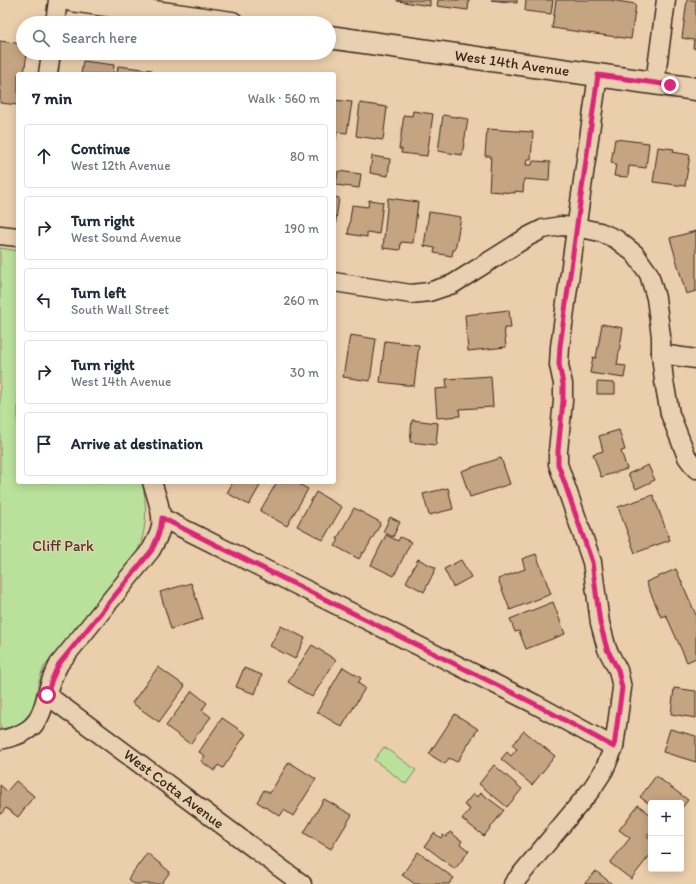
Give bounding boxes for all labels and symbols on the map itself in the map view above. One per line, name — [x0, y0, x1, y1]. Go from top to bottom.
street label: West 14th Avenue — [453, 46, 571, 80]
route end — [661, 76, 679, 94]
park label: Cliff Park — [32, 537, 94, 555]
route start — [38, 686, 56, 704]
street label: West Cotta Avenue — [120, 745, 228, 833]

